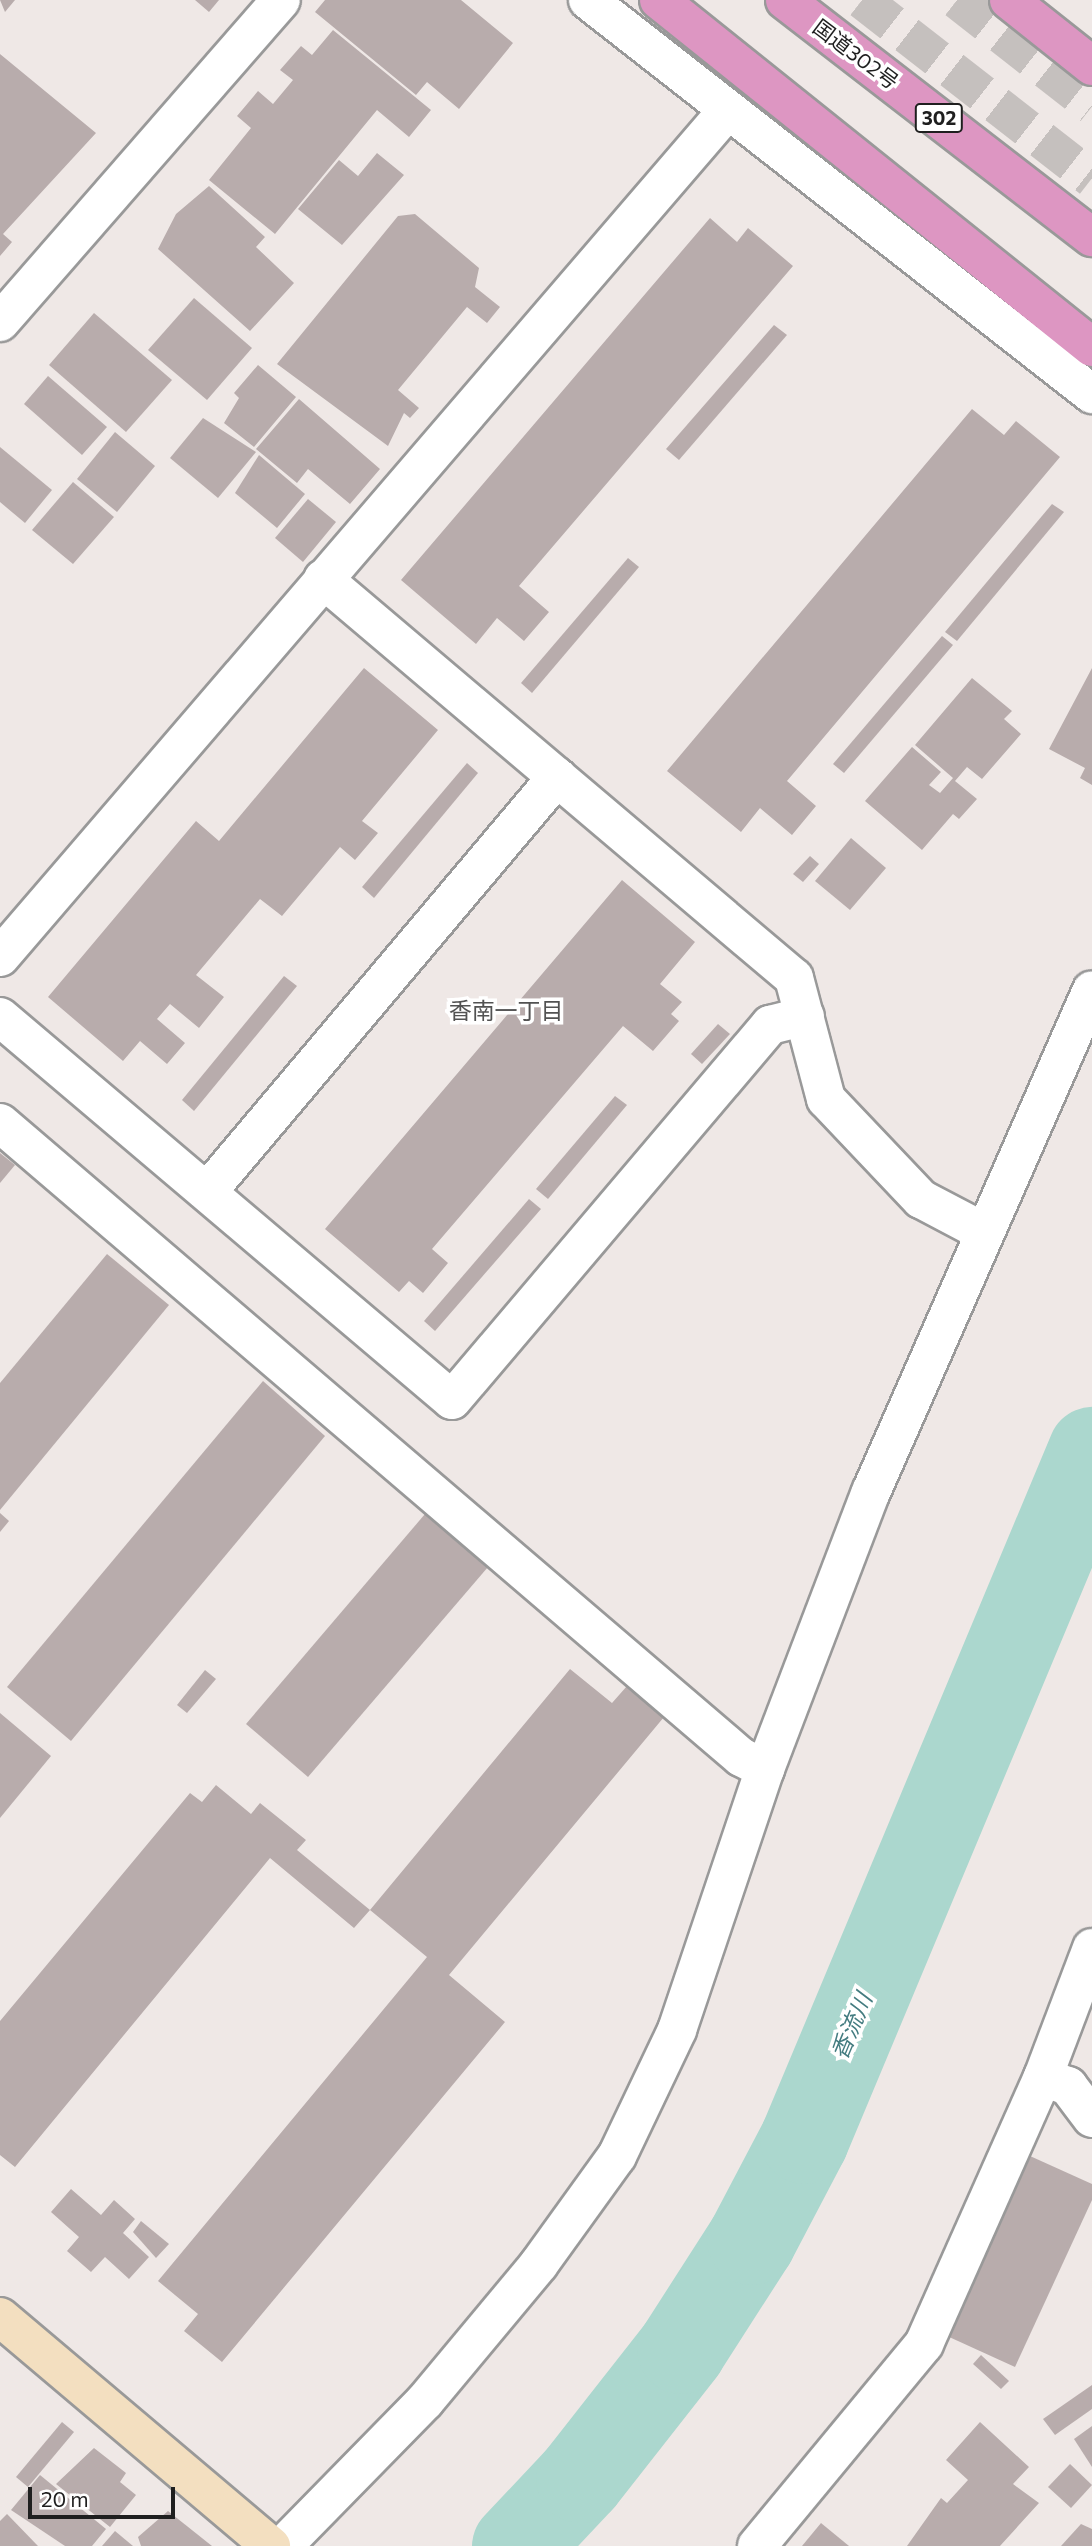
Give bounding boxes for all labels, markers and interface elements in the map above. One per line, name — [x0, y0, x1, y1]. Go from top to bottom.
street label: 国道302号 — [808, 14, 904, 94]
road number: 302 — [914, 102, 964, 134]
district label: 香南一丁目 — [449, 996, 563, 1024]
water label: 香流川 — [825, 1989, 877, 2063]
scale bar — [32, 2472, 178, 2516]
text: 20 m — [41, 2486, 89, 2511]

